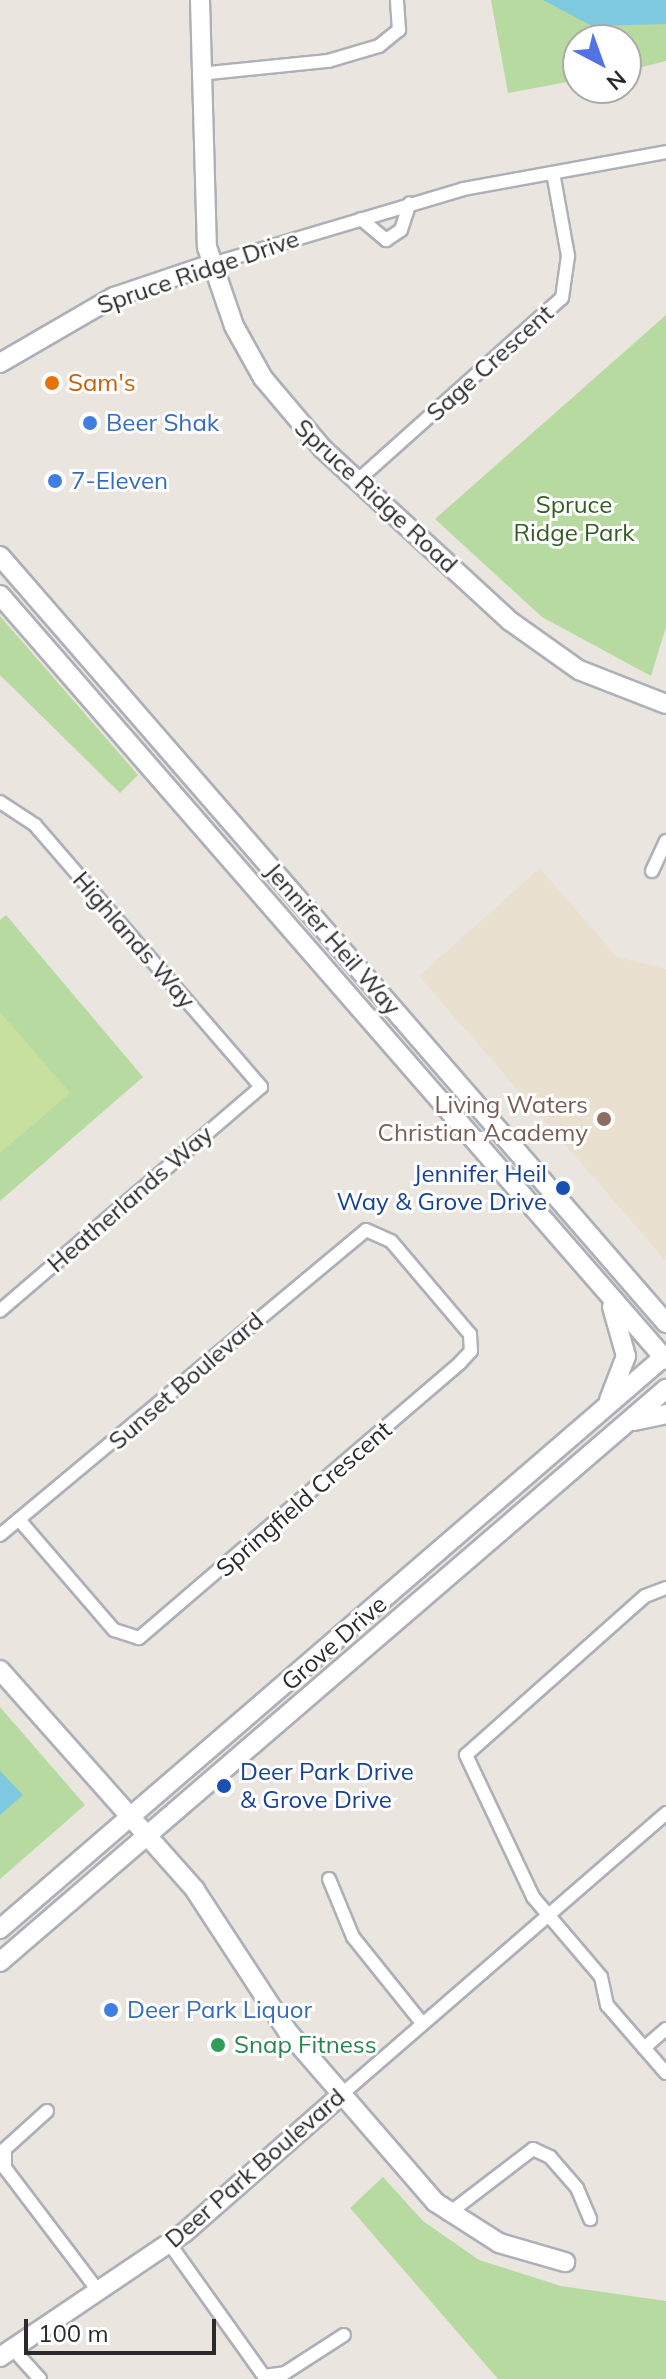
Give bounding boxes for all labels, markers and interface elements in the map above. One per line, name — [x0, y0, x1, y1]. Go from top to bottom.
north arrow — [562, 24, 642, 104]
text: N — [601, 65, 632, 97]
street label: Spruce Ridge Drive — [93, 224, 303, 320]
street label: Sage Crescent — [421, 299, 559, 427]
place label: Sam's — [68, 369, 136, 397]
marker: Sam's — [43, 374, 61, 392]
place label: Beer Shak — [106, 409, 219, 437]
street label: Spruce Ridge Road — [289, 413, 463, 579]
marker: Beer Shak — [81, 414, 99, 432]
place label: 7-Eleven — [71, 467, 168, 495]
marker: 7-Eleven — [46, 472, 64, 490]
park label: Spruce Ridge Park — [513, 491, 635, 547]
street label: Jennifer Heil Way — [259, 857, 407, 1021]
street label: Highlands Way — [67, 866, 201, 1014]
place label: Living Waters Christian Academy — [378, 1091, 588, 1147]
marker: Living Waters Christian Academy — [595, 1110, 613, 1128]
street label: Heatherlands Way — [42, 1120, 218, 1278]
place label: Jennifer Heil Way & Grove Drive — [337, 1160, 547, 1216]
marker: Jennifer Heil Way & Grove Drive — [554, 1179, 572, 1197]
street label: Sunset Boulevard — [103, 1306, 269, 1456]
street label: Springfield Crescent — [211, 1415, 397, 1583]
street label: Grove Drive — [276, 1590, 392, 1696]
place label: Deer Park Drive & Grove Drive — [240, 1758, 414, 1814]
marker: Deer Park Drive & Grove Drive — [215, 1777, 233, 1795]
place label: Deer Park Liquor — [127, 1996, 312, 2024]
marker: Deer Park Liquor — [102, 2001, 120, 2019]
place label: Snap Fitness — [234, 2031, 377, 2059]
marker: Snap Fitness — [209, 2036, 227, 2054]
street label: Deer Park Boulevard — [159, 2082, 351, 2254]
scale bar — [28, 2303, 220, 2353]
text: 100 m — [38, 2318, 109, 2348]

